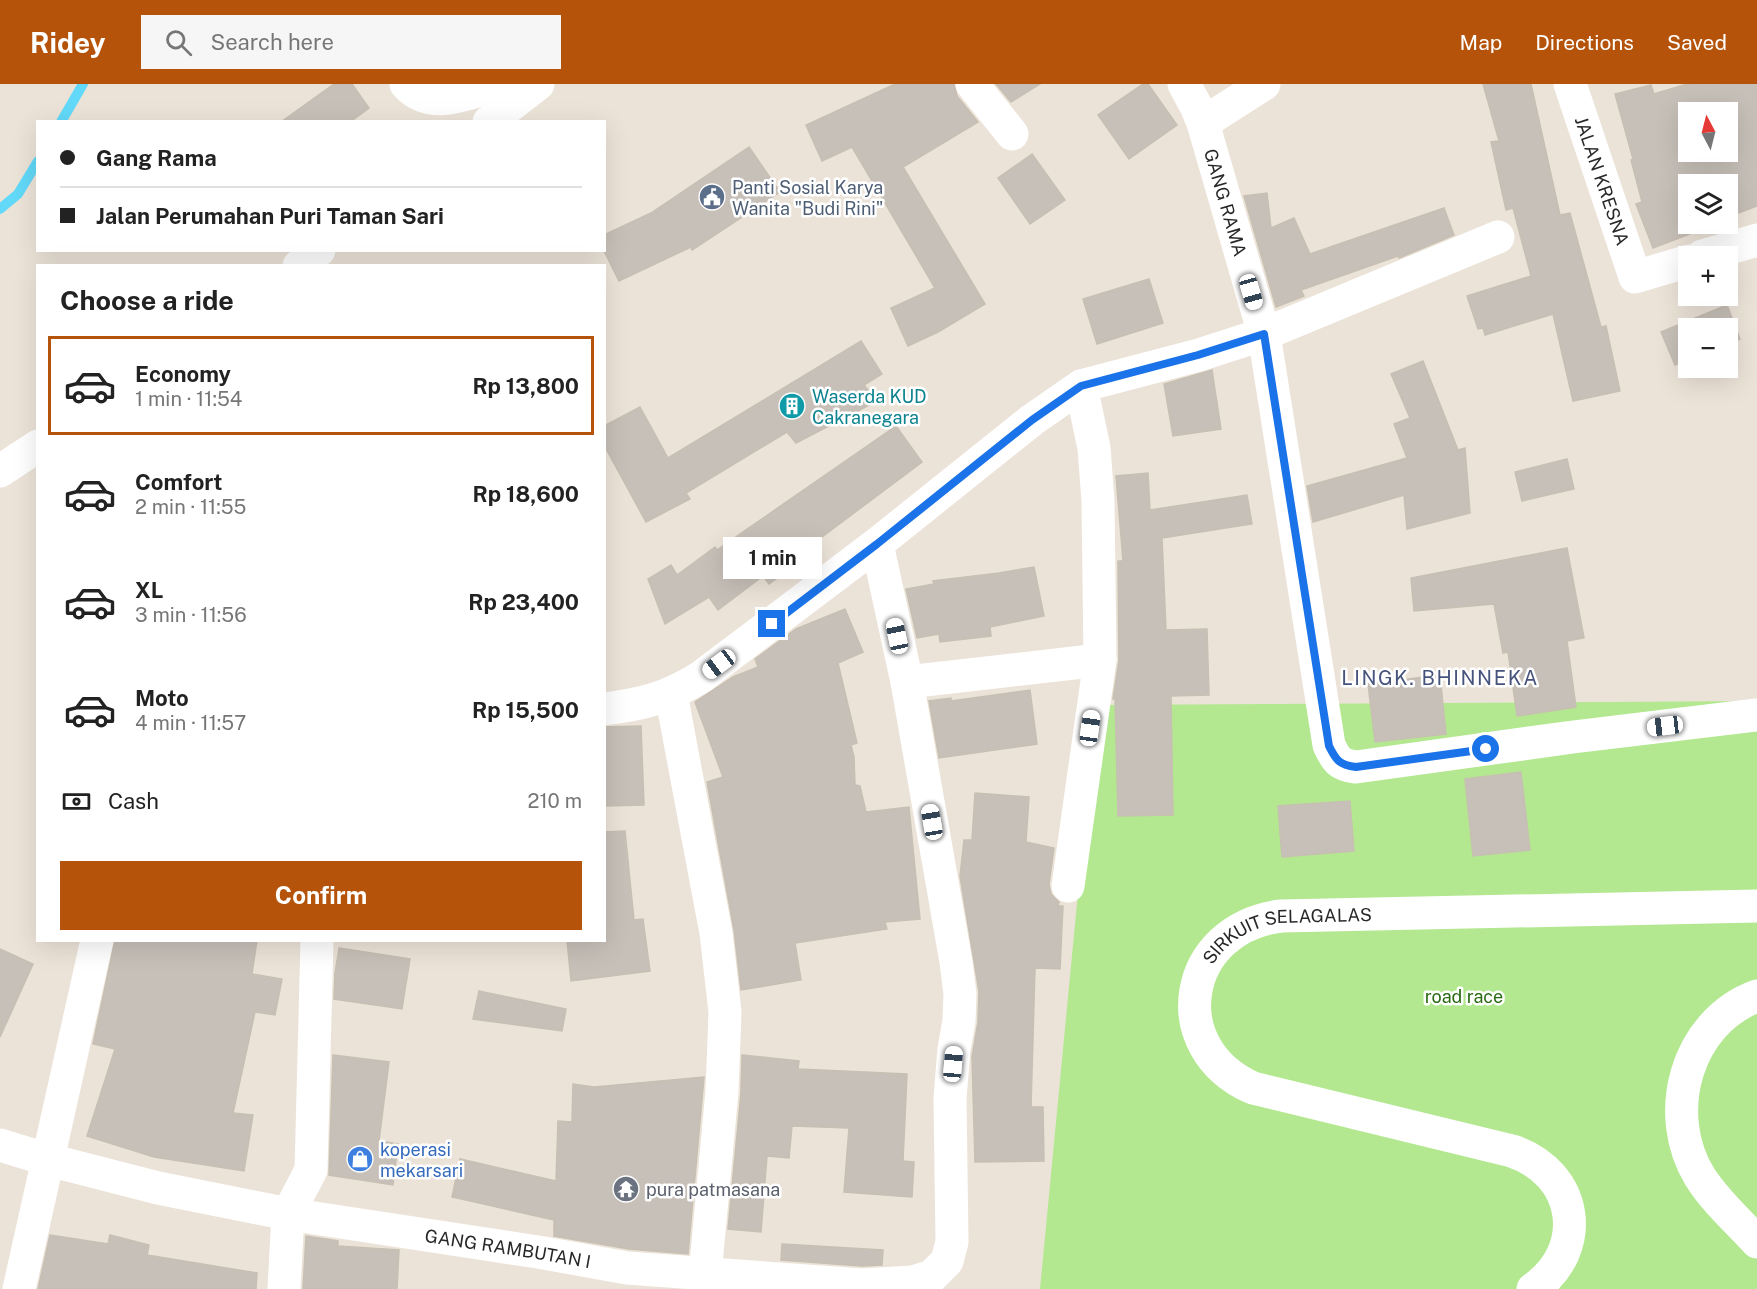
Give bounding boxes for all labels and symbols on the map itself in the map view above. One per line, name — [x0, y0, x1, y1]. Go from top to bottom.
north arrow — [1678, 102, 1738, 162]
street label: JALAN KRESNA — [1571, 114, 1634, 248]
street label: GANG RAMA — [1200, 146, 1251, 259]
place label: Panti Sosial Karya Wanita "Budi Rini" — [732, 177, 883, 219]
public building icon: Panti Sosial Karya Wanita "Budi Rini" — [697, 182, 727, 212]
car — [1237, 272, 1265, 312]
place label: Waserda KUD Cakranegara — [812, 386, 927, 428]
building icon: Waserda KUD Cakranegara — [777, 391, 807, 421]
callout: 1 min — [722, 537, 822, 579]
route end — [758, 610, 785, 637]
car — [884, 617, 910, 655]
car — [699, 646, 739, 682]
district label: LINGK. BHINNEKA — [1341, 666, 1539, 690]
car — [1079, 709, 1101, 747]
car — [1646, 715, 1684, 737]
route start — [1472, 735, 1499, 762]
car — [920, 803, 944, 841]
street label: SIRKUIT SELAGALAS — [1198, 904, 1372, 968]
park label: road race — [1425, 986, 1503, 1007]
car — [942, 1045, 964, 1083]
place label: koperasi mekarsari — [380, 1139, 463, 1181]
shop icon: koperasi mekarsari — [345, 1144, 375, 1174]
temple icon: pura patmasana — [611, 1174, 641, 1204]
place label: pura patmasana — [646, 1179, 780, 1200]
street label: GANG RAMBUTAN I — [424, 1224, 593, 1272]

